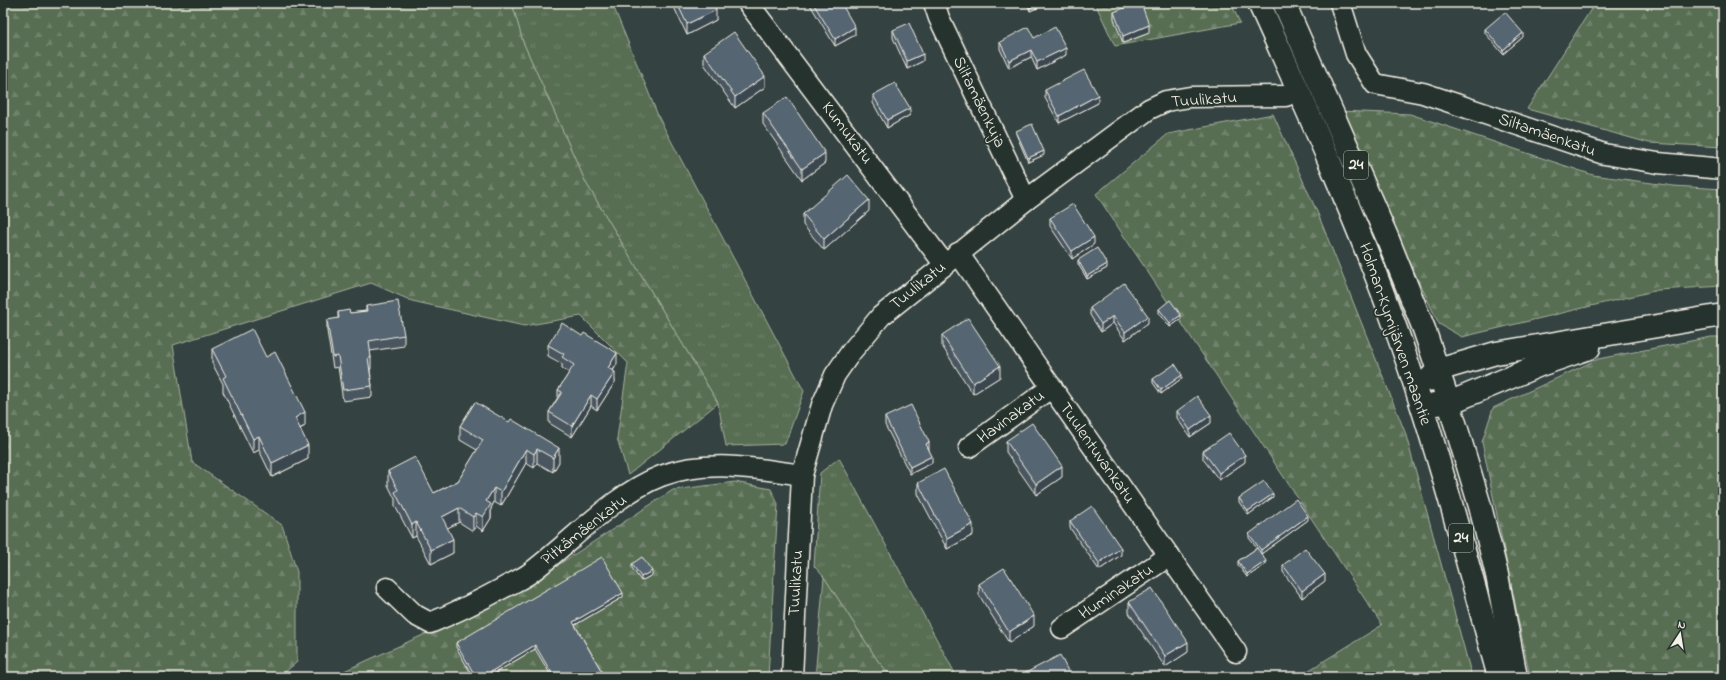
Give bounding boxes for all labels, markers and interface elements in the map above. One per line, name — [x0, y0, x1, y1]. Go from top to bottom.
street label: Siltamäenkuja — [946, 52, 1012, 152]
street label: Tuulikatu — [1170, 85, 1238, 115]
street label: Kumukatu — [815, 96, 879, 170]
street label: Siltamäenkatu — [1495, 107, 1599, 163]
road number: 24 — [1344, 151, 1368, 179]
street label: Holman–Kymijärven maantie — [1351, 239, 1438, 429]
street label: Tuulikatu — [884, 256, 952, 316]
street label: Havinakatu — [972, 384, 1050, 450]
street label: Tuulentuvankatu — [1053, 397, 1141, 509]
street label: Pitkämäenkatu — [536, 488, 632, 572]
road number: 24 — [1449, 524, 1473, 552]
street label: Tuulikatu — [782, 549, 810, 617]
street label: Huminakatu — [1074, 558, 1158, 626]
north arrow — [1660, 614, 1700, 654]
text: N — [1677, 617, 1687, 634]

